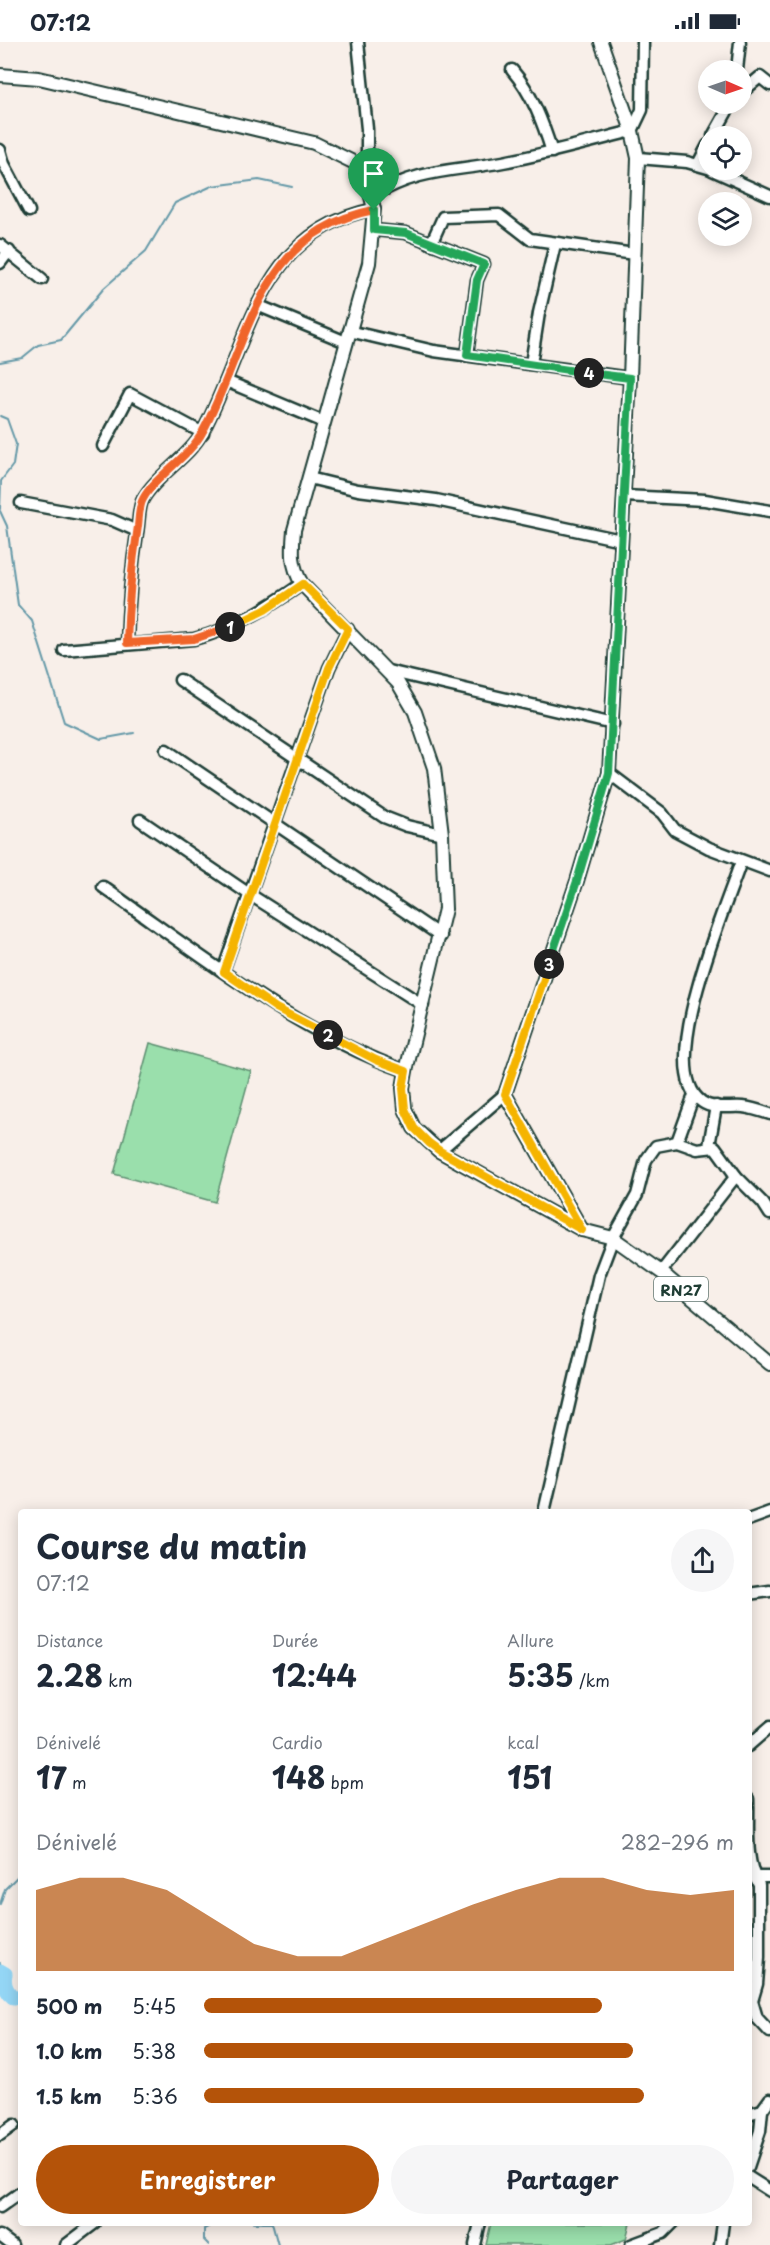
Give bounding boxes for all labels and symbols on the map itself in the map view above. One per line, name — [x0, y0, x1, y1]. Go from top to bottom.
north arrow — [698, 60, 752, 114]
pin — [348, 148, 399, 210]
pin: 4 — [574, 358, 604, 388]
pin: 1 — [215, 612, 245, 642]
pin: 3 — [534, 949, 564, 979]
pin: 2 — [313, 1020, 343, 1050]
road number: RN27 — [654, 1277, 708, 1301]

